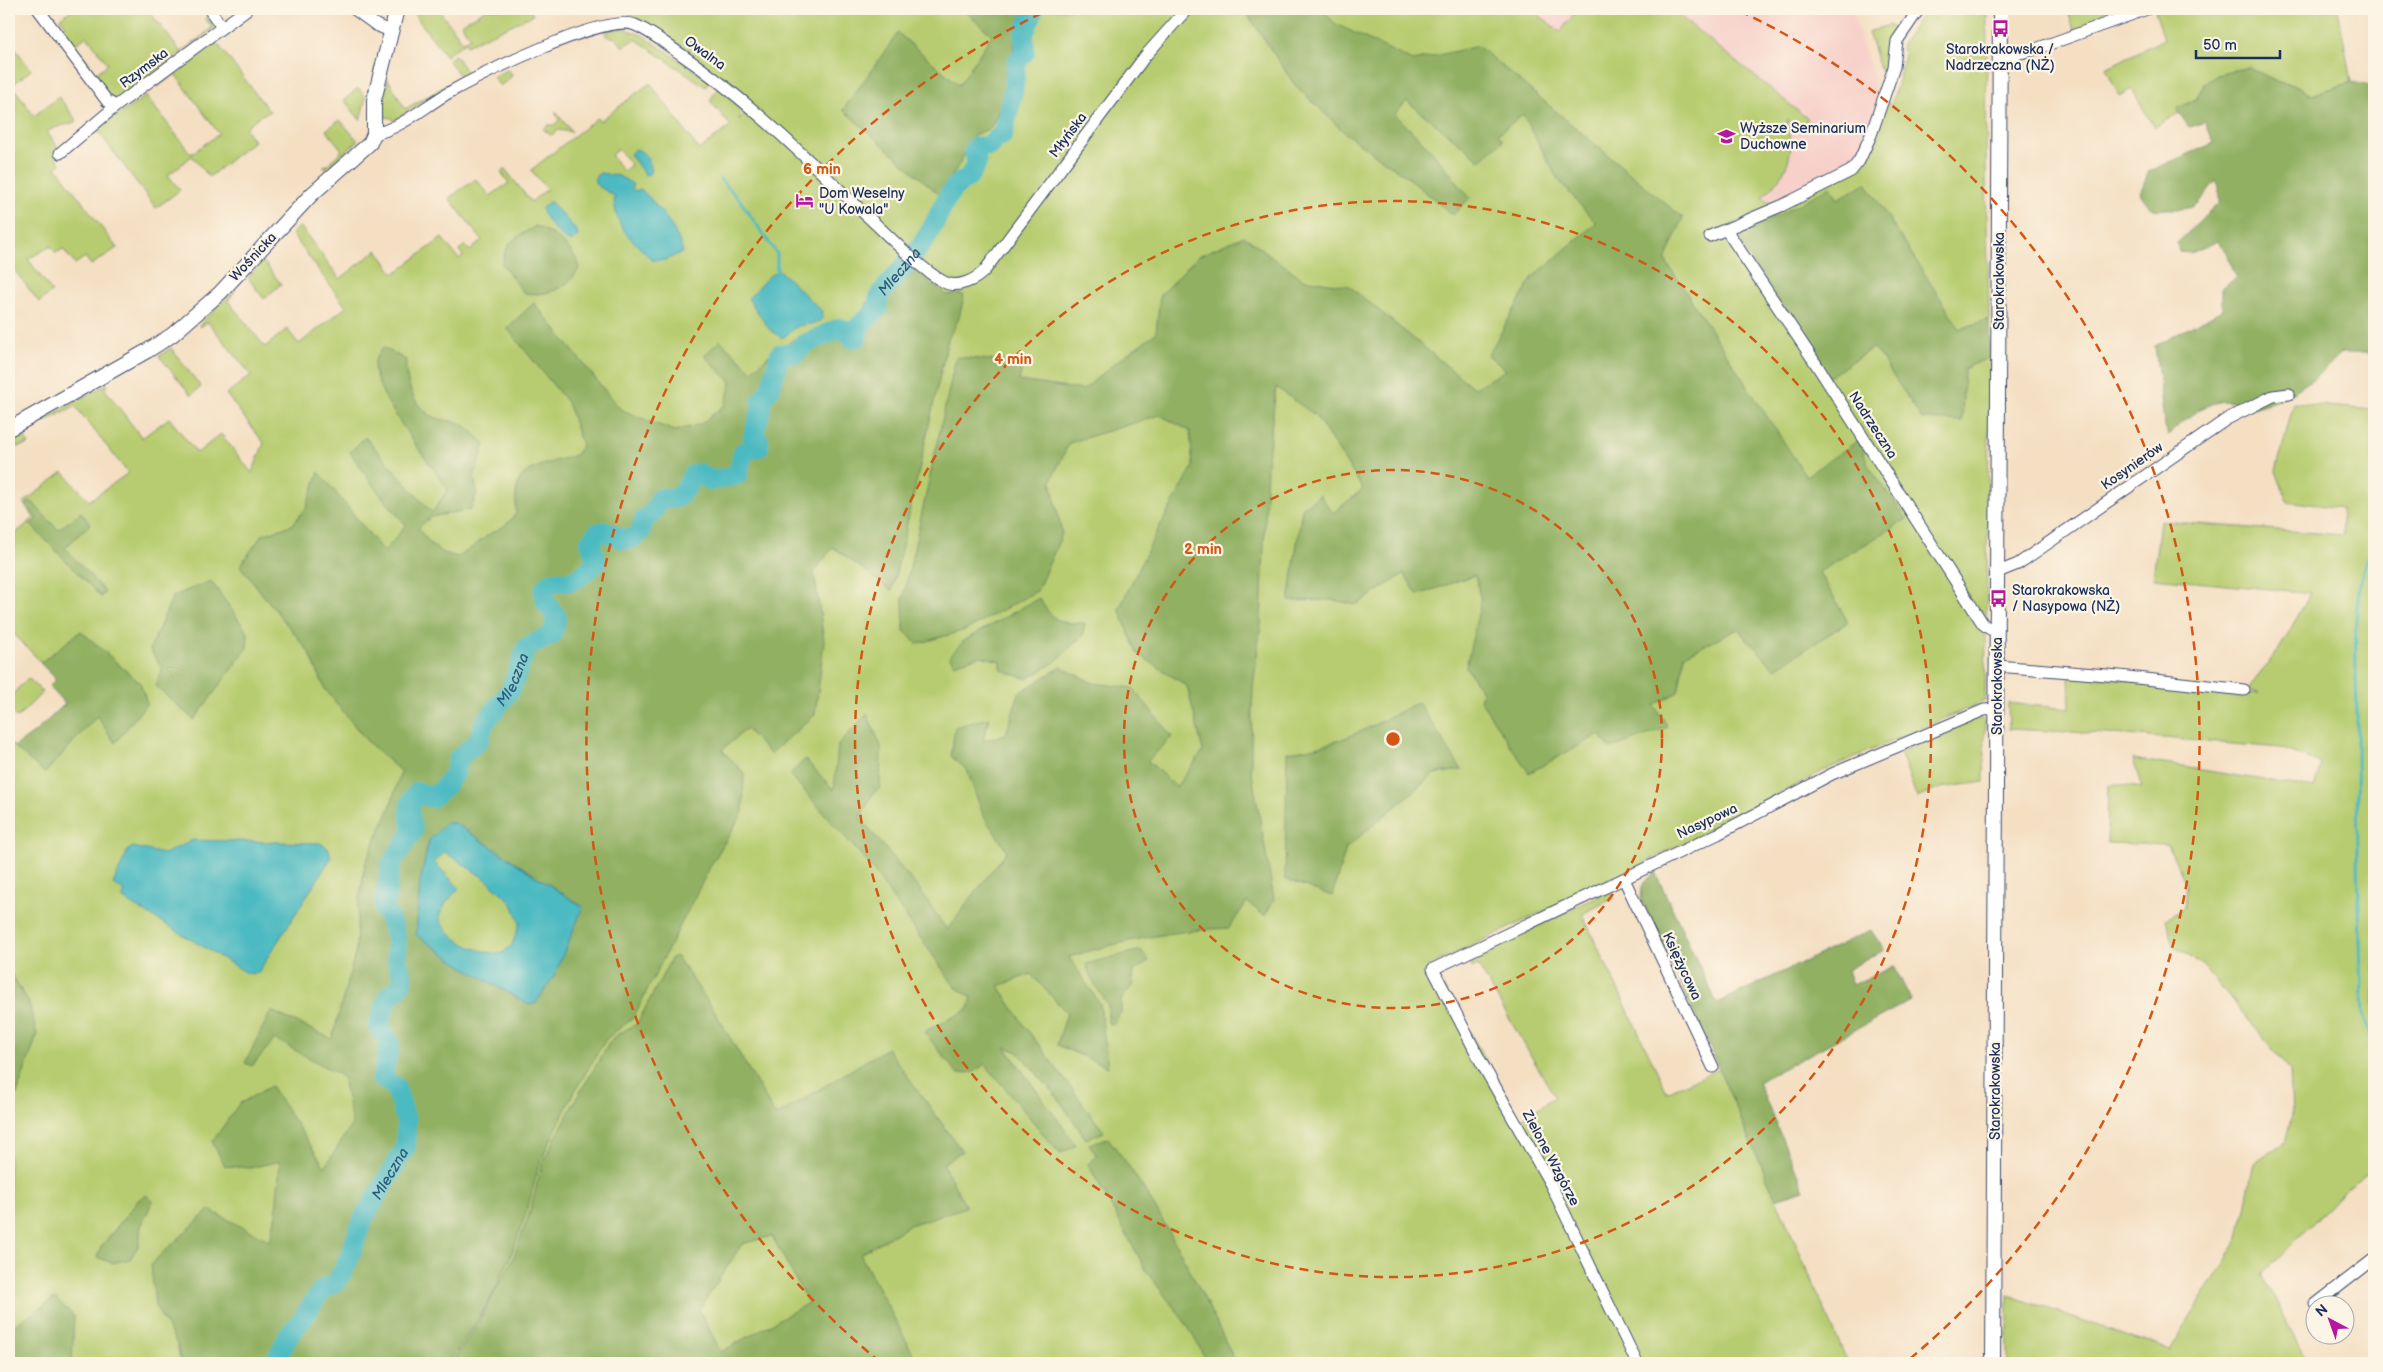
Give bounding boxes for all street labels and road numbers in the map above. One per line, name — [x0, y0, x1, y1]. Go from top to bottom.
street label: Owalna — [681, 32, 729, 74]
street label: Rzymska — [117, 44, 172, 92]
street label: Młyńska — [1046, 109, 1090, 161]
street label: Wośnicka — [226, 229, 280, 285]
street label: Starokrakowska — [1991, 232, 2008, 330]
street label: Nadrzeczna — [1845, 388, 1901, 462]
street label: Kosynierów — [2098, 438, 2167, 494]
street label: Starokrakowska — [1989, 637, 2006, 735]
street label: Nasypowa — [1674, 800, 1740, 842]
street label: Księżycowa — [1659, 929, 1705, 1003]
street label: Starokrakowska — [1987, 1042, 2004, 1140]
street label: Zielone Wzgórze — [1518, 1106, 1583, 1209]

